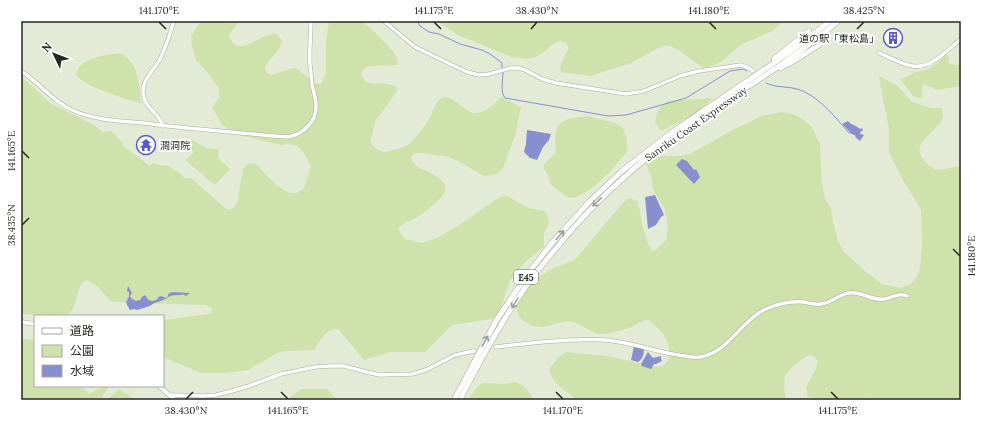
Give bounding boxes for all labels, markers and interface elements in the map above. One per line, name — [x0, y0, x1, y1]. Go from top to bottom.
text: 141.170°E — [139, 4, 179, 17]
text: 141.175°E — [414, 4, 454, 17]
text: 38.430°N — [516, 4, 559, 17]
text: 141.180°E — [689, 4, 729, 17]
text: 38.425°N — [843, 4, 885, 17]
building icon: 道の駅「東松島」 — [882, 27, 904, 49]
place label: 道の駅「東松島」 — [799, 32, 879, 45]
north arrow — [34, 34, 74, 74]
text: N — [39, 39, 55, 55]
street label: Sanriku Coast Expressway — [642, 83, 750, 164]
text: 141.165°E — [5, 131, 18, 171]
temple icon: 澗洞院 — [135, 134, 157, 156]
place label: 澗洞院 — [160, 139, 190, 152]
one-way arrow — [592, 198, 602, 207]
text: 38.435°N — [5, 204, 18, 246]
one-way arrow — [555, 229, 564, 240]
text: 141.180°E — [965, 236, 978, 276]
road number: E45 — [514, 270, 538, 284]
one-way arrow — [510, 297, 518, 309]
legend — [34, 315, 164, 387]
text: 道路 — [70, 323, 94, 338]
one-way arrow — [481, 335, 489, 347]
text: 公園 — [70, 343, 94, 358]
text: 水域 — [70, 363, 94, 378]
text: 38.430°N — [165, 404, 208, 417]
text: 141.165°E — [268, 404, 308, 417]
text: 141.170°E — [543, 404, 583, 417]
text: 141.175°E — [818, 404, 858, 417]

